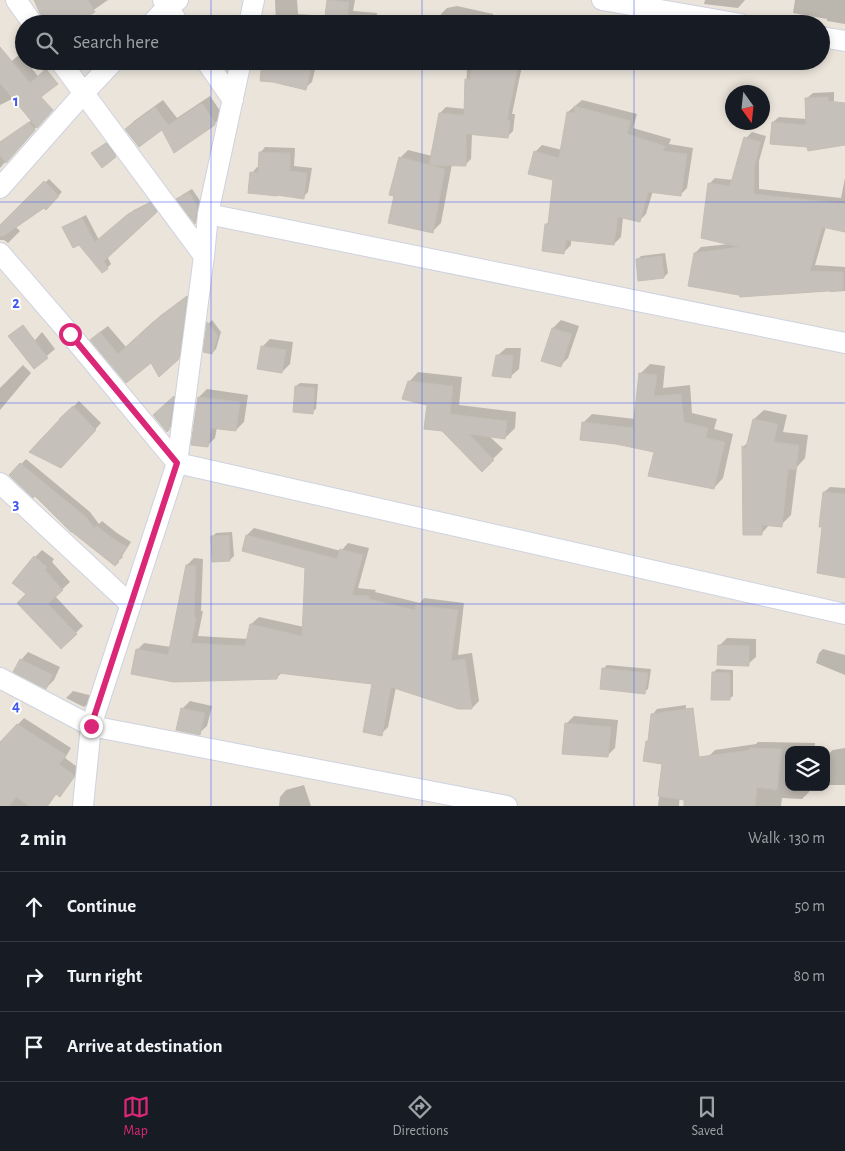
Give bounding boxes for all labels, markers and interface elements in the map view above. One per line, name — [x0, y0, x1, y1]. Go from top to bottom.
search box — [15, 15, 830, 70]
icon: search — [33, 29, 61, 57]
text: Search here — [73, 33, 159, 52]
north arrow — [725, 85, 770, 130]
text: 1 — [13, 93, 19, 109]
text: 2 — [12, 295, 20, 311]
route start — [59, 323, 82, 346]
text: 3 — [13, 496, 20, 512]
text: 4 — [12, 698, 20, 714]
route end — [80, 715, 103, 738]
map controls — [785, 746, 830, 791]
button: layers — [785, 746, 830, 791]
text: 2 min — [20, 828, 67, 849]
text: Walk · 130 m — [748, 830, 825, 846]
icon: ahead — [20, 893, 48, 921]
text: Continue — [67, 897, 136, 916]
text: 50 m — [794, 898, 825, 914]
icon: right — [20, 963, 48, 991]
text: Turn right — [67, 967, 142, 986]
text: 80 m — [794, 968, 825, 984]
icon: arrive — [20, 1033, 48, 1061]
text: Arrive at destination — [67, 1037, 223, 1056]
tab: Map — [122, 1093, 150, 1140]
tab: Directions — [393, 1093, 448, 1140]
tab: Saved — [691, 1093, 723, 1140]

